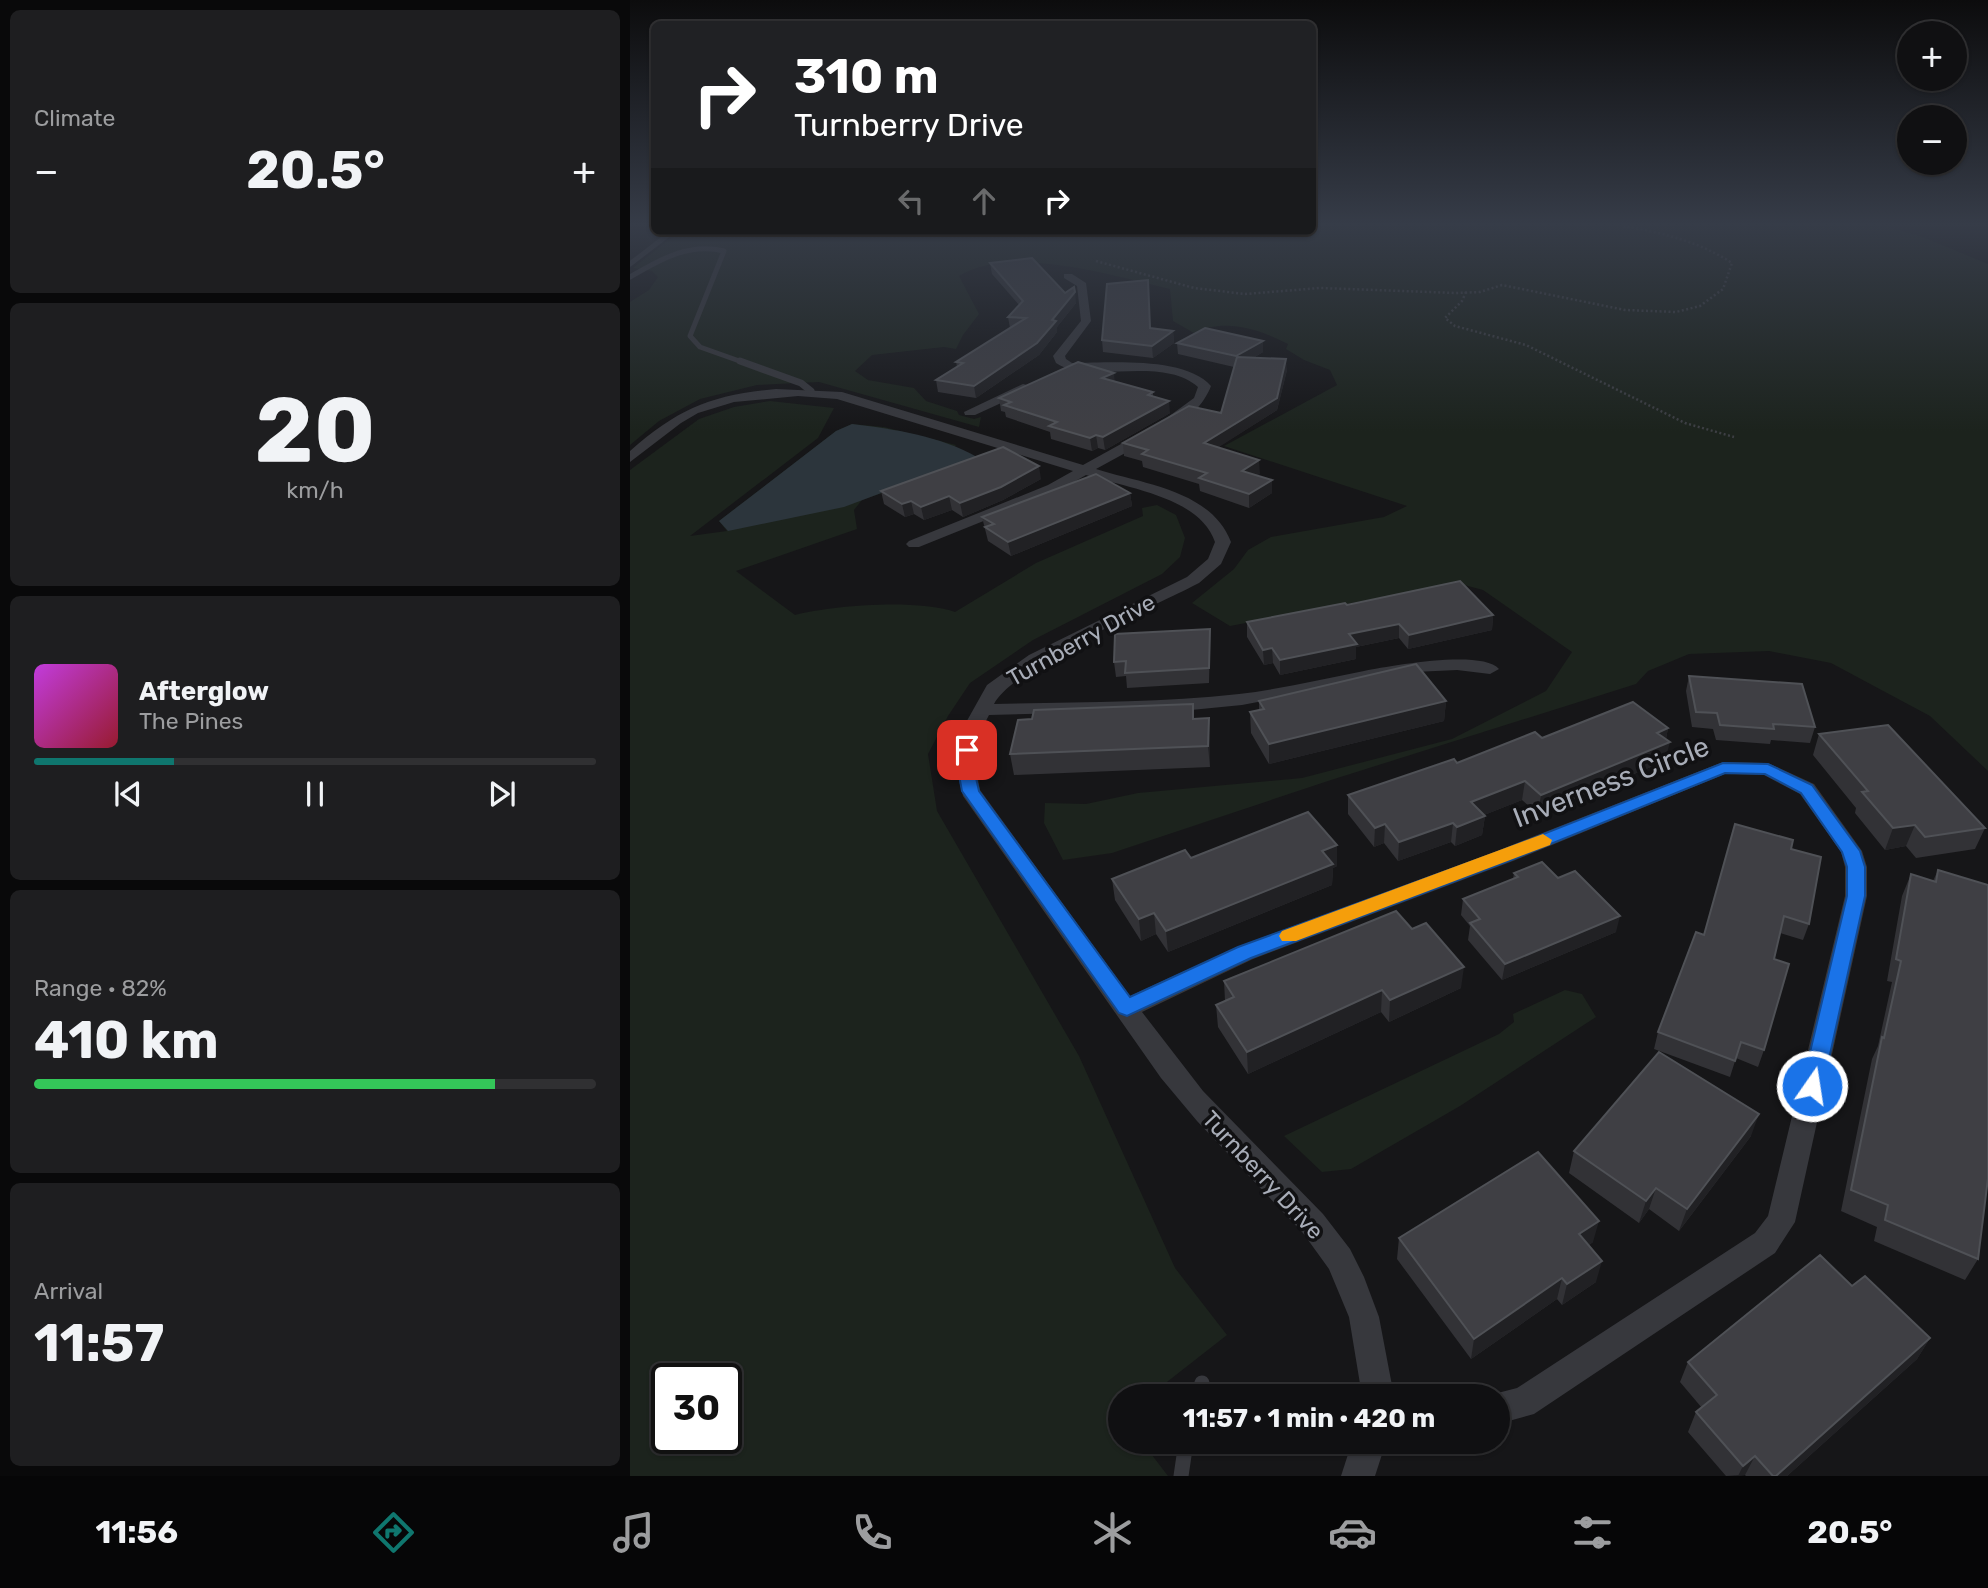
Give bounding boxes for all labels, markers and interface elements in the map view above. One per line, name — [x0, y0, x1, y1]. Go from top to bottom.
map controls — [1897, 21, 1967, 175]
button: + — [1897, 21, 1967, 91]
text: 310 m — [794, 47, 939, 105]
icon: right — [679, 49, 770, 140]
text: Climate — [34, 104, 115, 132]
button: − — [1897, 105, 1967, 175]
text: Turnberry Drive — [794, 106, 1024, 144]
text: 20.5° — [246, 139, 385, 201]
text: − — [34, 148, 59, 194]
text: + — [572, 148, 596, 194]
icon: left — [892, 182, 930, 220]
icon: ahead — [965, 182, 1003, 220]
icon: right — [1038, 182, 1076, 220]
text: 20 — [254, 376, 376, 484]
text: km/h — [286, 476, 344, 504]
street label: Turnberry Drive — [1002, 588, 1160, 692]
text: Afterglow — [139, 676, 269, 707]
text: The Pines — [139, 707, 243, 735]
pin — [937, 720, 997, 780]
street label: Inverness Circle — [1508, 729, 1714, 835]
icon: arrive — [948, 731, 986, 769]
icon: previous — [109, 775, 147, 813]
icon: pause — [296, 775, 334, 813]
icon: next — [483, 775, 521, 813]
text: Range · 82% — [34, 974, 167, 1002]
text: 410 km — [34, 1009, 219, 1071]
position arrow — [1775, 1049, 1849, 1123]
street label: Turnberry Drive — [1196, 1105, 1330, 1245]
text: Arrival — [34, 1277, 103, 1305]
text: 11:57 — [34, 1312, 164, 1374]
speed limit sign: 30 — [651, 1363, 742, 1454]
text: 11:57 · 1 min · 420 m — [1183, 1403, 1435, 1434]
icon: directions — [369, 1508, 418, 1557]
icon: music — [609, 1508, 658, 1557]
icon: phone — [848, 1508, 897, 1557]
icon: climate — [1088, 1508, 1137, 1557]
icon: car — [1328, 1508, 1377, 1557]
icon: filters — [1568, 1508, 1617, 1557]
text: 11:56 — [95, 1513, 178, 1551]
text: 20.5° — [1807, 1513, 1893, 1551]

